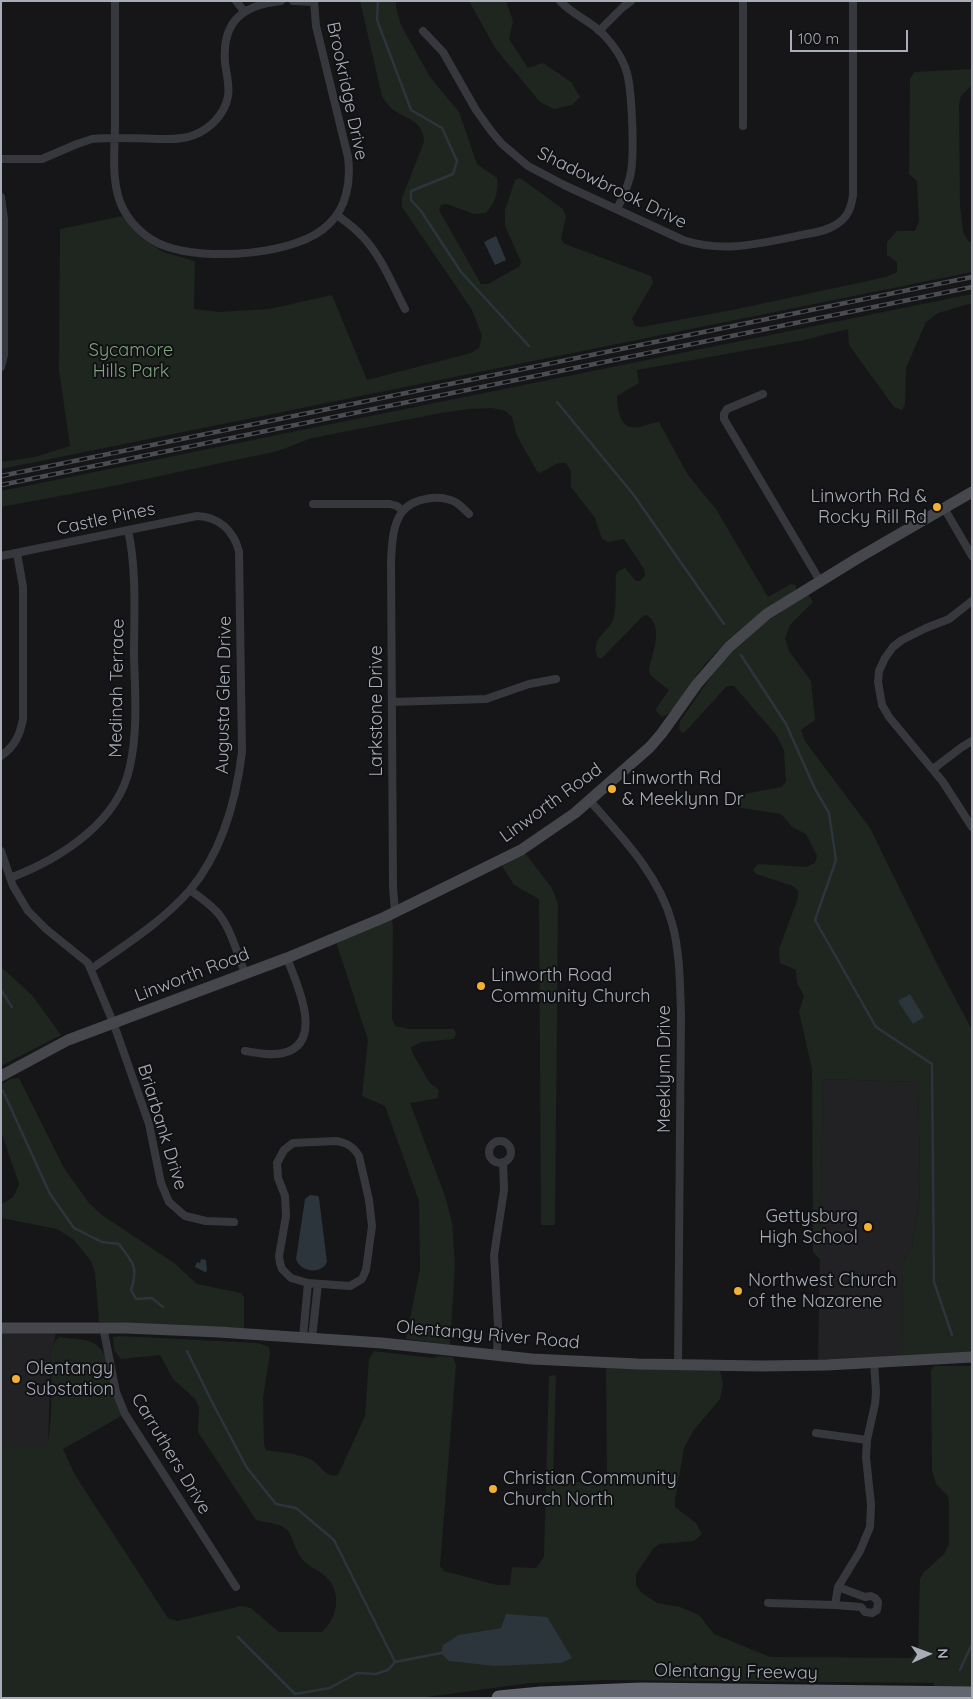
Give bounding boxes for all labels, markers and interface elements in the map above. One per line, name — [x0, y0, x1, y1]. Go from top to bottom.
street label: Brookridge Drive — [322, 20, 372, 162]
scale bar — [793, 20, 910, 52]
text: 100 m — [798, 29, 839, 48]
street label: Shadowbrook Drive — [534, 142, 690, 234]
park label: Sycamore Hills Park — [89, 340, 173, 382]
place label: Linworth Rd & Rocky Rill Rd — [811, 486, 927, 528]
street label: Castle Pines — [55, 498, 157, 540]
marker: Linworth Rd & Rocky Rill Rd — [931, 501, 943, 513]
street label: Augusta Glen Drive — [212, 616, 236, 774]
street label: Medinah Terrace — [105, 618, 129, 758]
street label: Larkstone Drive — [366, 645, 388, 777]
street label: Linworth Road — [496, 759, 606, 847]
place label: Linworth Rd & Meeklynn Dr — [622, 768, 744, 811]
marker: Linworth Rd & Meeklynn Dr — [606, 783, 618, 795]
street label: Linworth Road — [132, 943, 252, 1007]
place label: Linworth Road Community Church — [491, 965, 650, 1008]
marker: Linworth Road Community Church — [475, 980, 487, 992]
street label: Meeklynn Drive — [654, 1005, 676, 1133]
street label: Briarbank Drive — [133, 1061, 191, 1193]
place label: Gettysburg High School — [759, 1206, 858, 1248]
marker: Gettysburg High School — [862, 1221, 874, 1233]
place label: Northwest Church of the Nazarene — [748, 1270, 897, 1312]
marker: Northwest Church of the Nazarene — [732, 1285, 744, 1297]
street label: Olentangy River Road — [395, 1316, 581, 1354]
place label: Olentangy Substation — [26, 1358, 114, 1400]
marker: Olentangy Substation — [10, 1373, 22, 1385]
street label: Carruthers Drive — [126, 1390, 216, 1518]
place label: Christian Community Church North — [503, 1468, 677, 1510]
marker: Christian Community Church North — [487, 1483, 499, 1495]
north arrow — [903, 1629, 953, 1679]
text: N — [934, 1648, 952, 1659]
street label: Olentangy Freeway — [654, 1660, 818, 1684]

